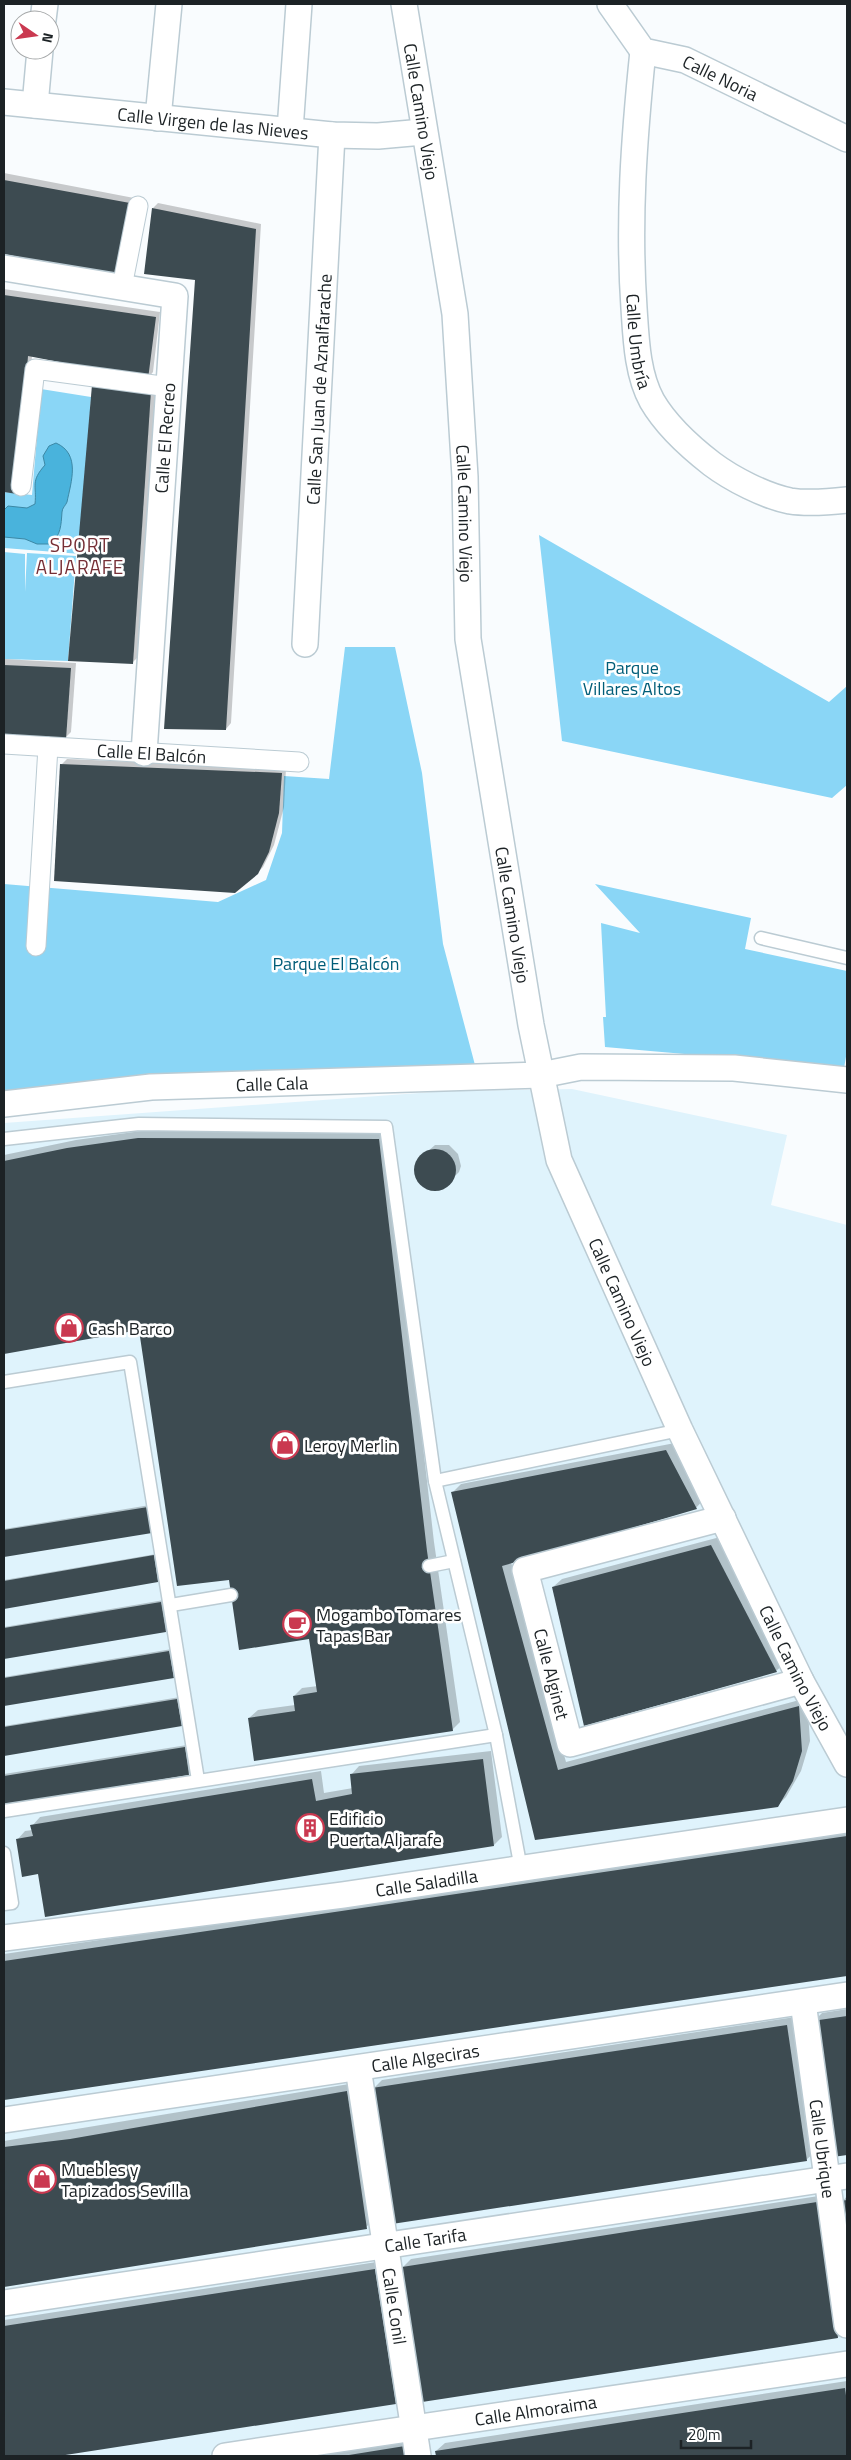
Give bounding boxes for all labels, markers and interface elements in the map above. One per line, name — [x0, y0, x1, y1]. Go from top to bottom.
north arrow — [10, 10, 60, 60]
text: N — [37, 31, 59, 45]
street label: Calle Camino Viejo — [397, 41, 446, 182]
street label: Calle Noria — [678, 47, 763, 107]
street label: Calle Virgen de las Nieves — [116, 100, 310, 146]
street label: Calle San Juan de Aznalfarache — [299, 273, 338, 506]
street label: Calle Umbría — [620, 293, 659, 392]
street label: Calle El Recreo — [148, 382, 182, 494]
street label: Calle Camino Viejo — [450, 444, 480, 583]
district label: SPORT ALJARAFE — [36, 530, 124, 581]
park label: Parque Villares Altos — [583, 654, 681, 702]
street label: Calle El Balcón — [96, 736, 207, 770]
street label: Calle Camino Viejo — [489, 844, 537, 985]
park label: Parque El Balcón — [273, 950, 399, 977]
street label: Calle Cala — [235, 1069, 308, 1098]
street label: Calle Camino Viejo — [582, 1233, 663, 1371]
shop icon: Cash Barco — [54, 1313, 84, 1343]
place label: Cash Barco — [88, 1315, 172, 1342]
shop icon: Leroy Merlin — [270, 1430, 300, 1460]
place label: Leroy Merlin — [304, 1432, 398, 1459]
street label: Calle Camino Viejo — [753, 1600, 840, 1736]
place label: Mogambo Tomares Tapas Bar — [316, 1601, 462, 1649]
cafe icon: Mogambo Tomares Tapas Bar — [282, 1609, 312, 1639]
street label: Calle Alginet — [527, 1625, 577, 1723]
place label: Edificio Puerta Aljarafe — [329, 1805, 442, 1853]
building icon: Edificio Puerta Aljarafe — [295, 1813, 325, 1843]
street label: Calle Saladilla — [373, 1862, 479, 1904]
street label: Calle Algeciras — [370, 2036, 481, 2079]
street label: Calle Ubrique — [803, 2097, 843, 2200]
place label: Muebles y Tapizados Sevilla — [61, 2156, 189, 2204]
shop icon: Muebles y Tapizados Sevilla — [27, 2164, 57, 2194]
street label: Calle Tarifa — [383, 2220, 468, 2259]
street label: Calle Conil — [376, 2266, 414, 2346]
street label: Calle Almoraima — [473, 2388, 598, 2432]
scale bar — [681, 2418, 751, 2450]
text: 20 m — [688, 2423, 721, 2446]

